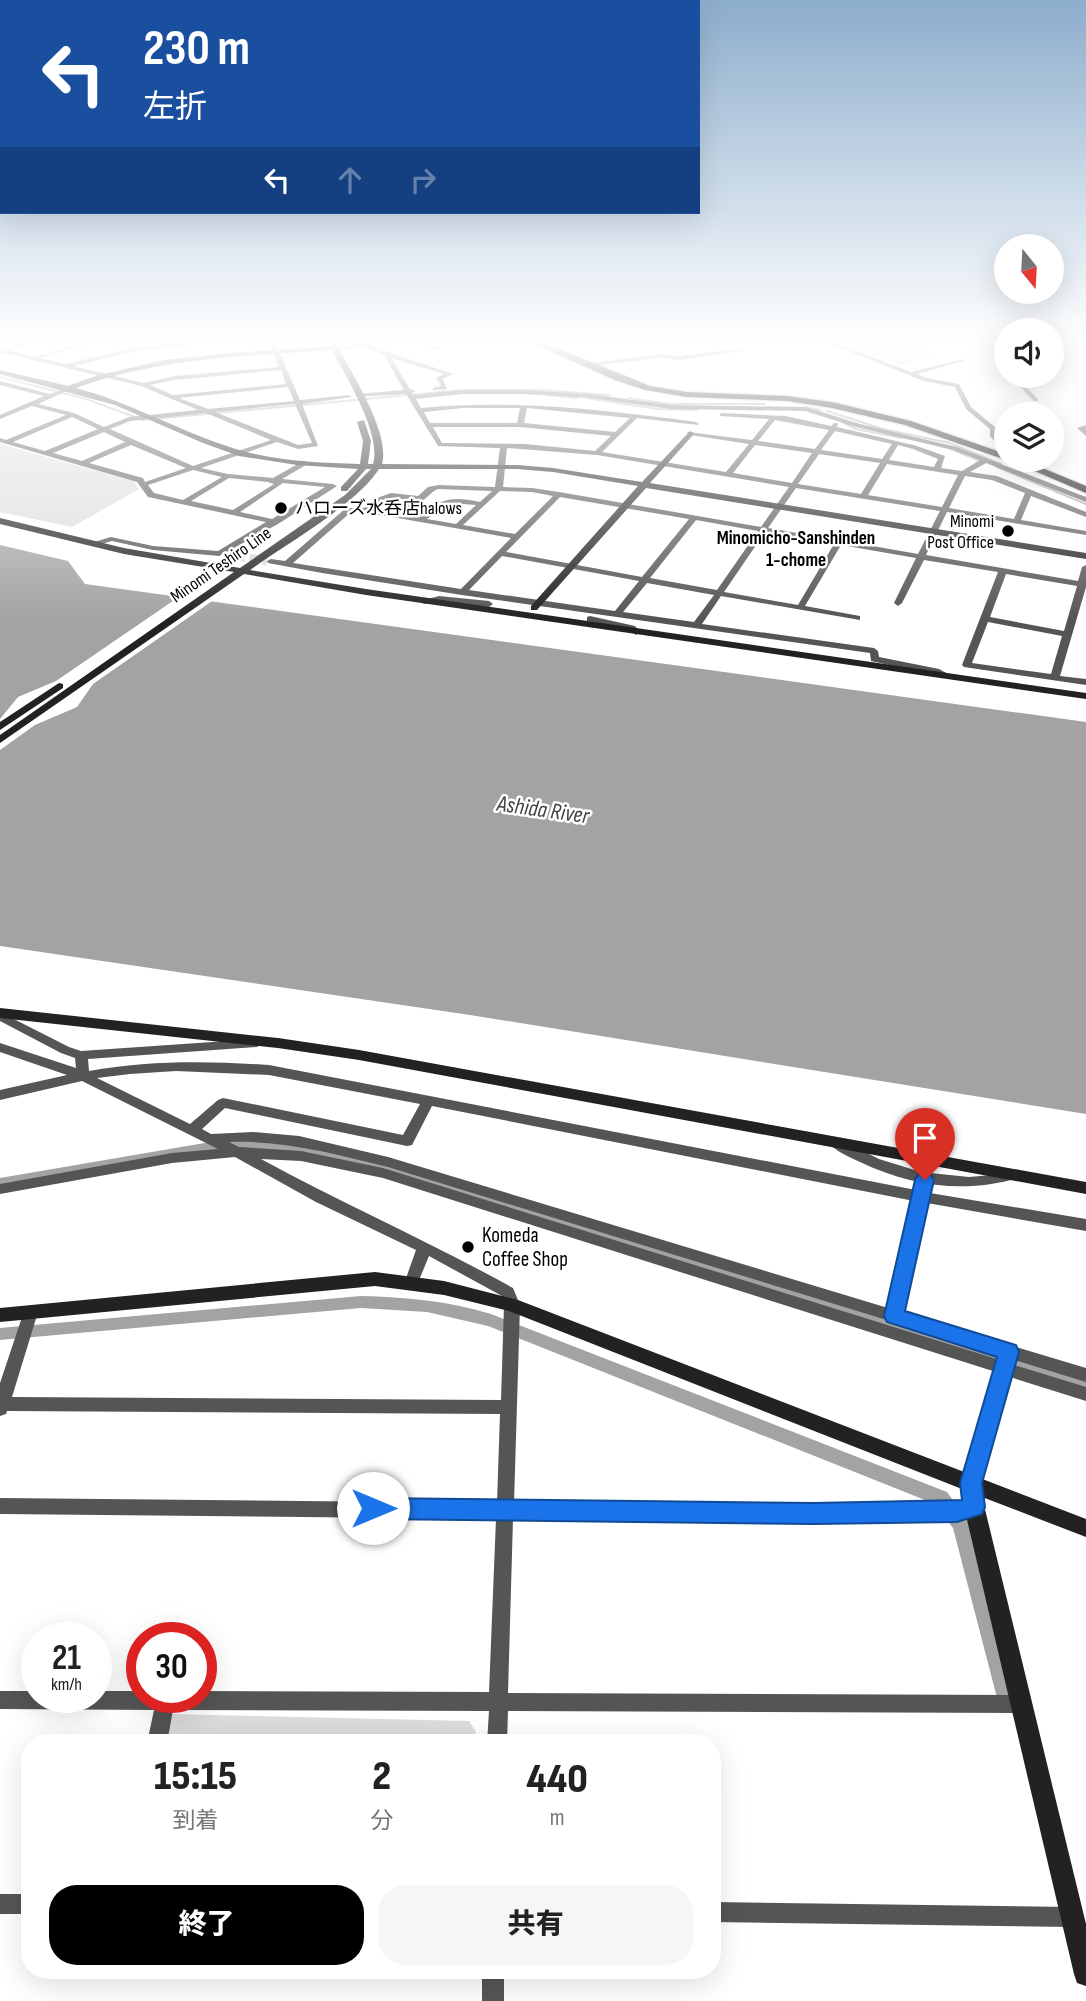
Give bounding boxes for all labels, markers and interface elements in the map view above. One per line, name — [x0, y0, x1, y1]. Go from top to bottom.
text: 230 m — [143, 20, 250, 79]
icon: left — [28, 28, 119, 119]
text: 左折 — [143, 88, 207, 127]
icon: left — [258, 161, 296, 199]
icon: ahead — [331, 161, 369, 199]
icon: right — [404, 161, 442, 199]
north arrow — [994, 234, 1064, 304]
map controls — [994, 234, 1064, 472]
button: sound — [994, 318, 1064, 388]
button: layers — [994, 402, 1064, 472]
place label: ハローズ水呑店halows — [295, 498, 462, 519]
marker: ハローズ水呑店halows — [273, 500, 289, 516]
place label: Minomi Post Office — [927, 511, 994, 553]
street label: Minomi Teshiro Line — [167, 523, 275, 607]
marker: Minomi Post Office — [1000, 523, 1016, 539]
district label: Minomicho-Sanshinden 1-chome — [717, 527, 875, 572]
water label: Ashida River — [494, 790, 592, 831]
pin — [895, 1108, 955, 1180]
icon: arrive — [906, 1119, 944, 1157]
place label: Komeda Coffee Shop — [482, 1223, 568, 1272]
marker: Komeda Coffee Shop — [460, 1239, 476, 1255]
position arrow — [336, 1471, 410, 1545]
speed limit sign: 30 — [126, 1622, 217, 1713]
text: 21 — [52, 1637, 81, 1680]
text: km/h — [51, 1674, 82, 1695]
text: 15:15 — [154, 1751, 237, 1802]
text: 2 — [372, 1751, 391, 1802]
text: 440 — [526, 1754, 588, 1805]
text: m — [550, 1804, 564, 1832]
text: 到着 — [173, 1807, 219, 1835]
text: 分 — [370, 1807, 393, 1835]
button: 終了 — [49, 1885, 364, 1965]
button: 共有 — [378, 1885, 693, 1965]

